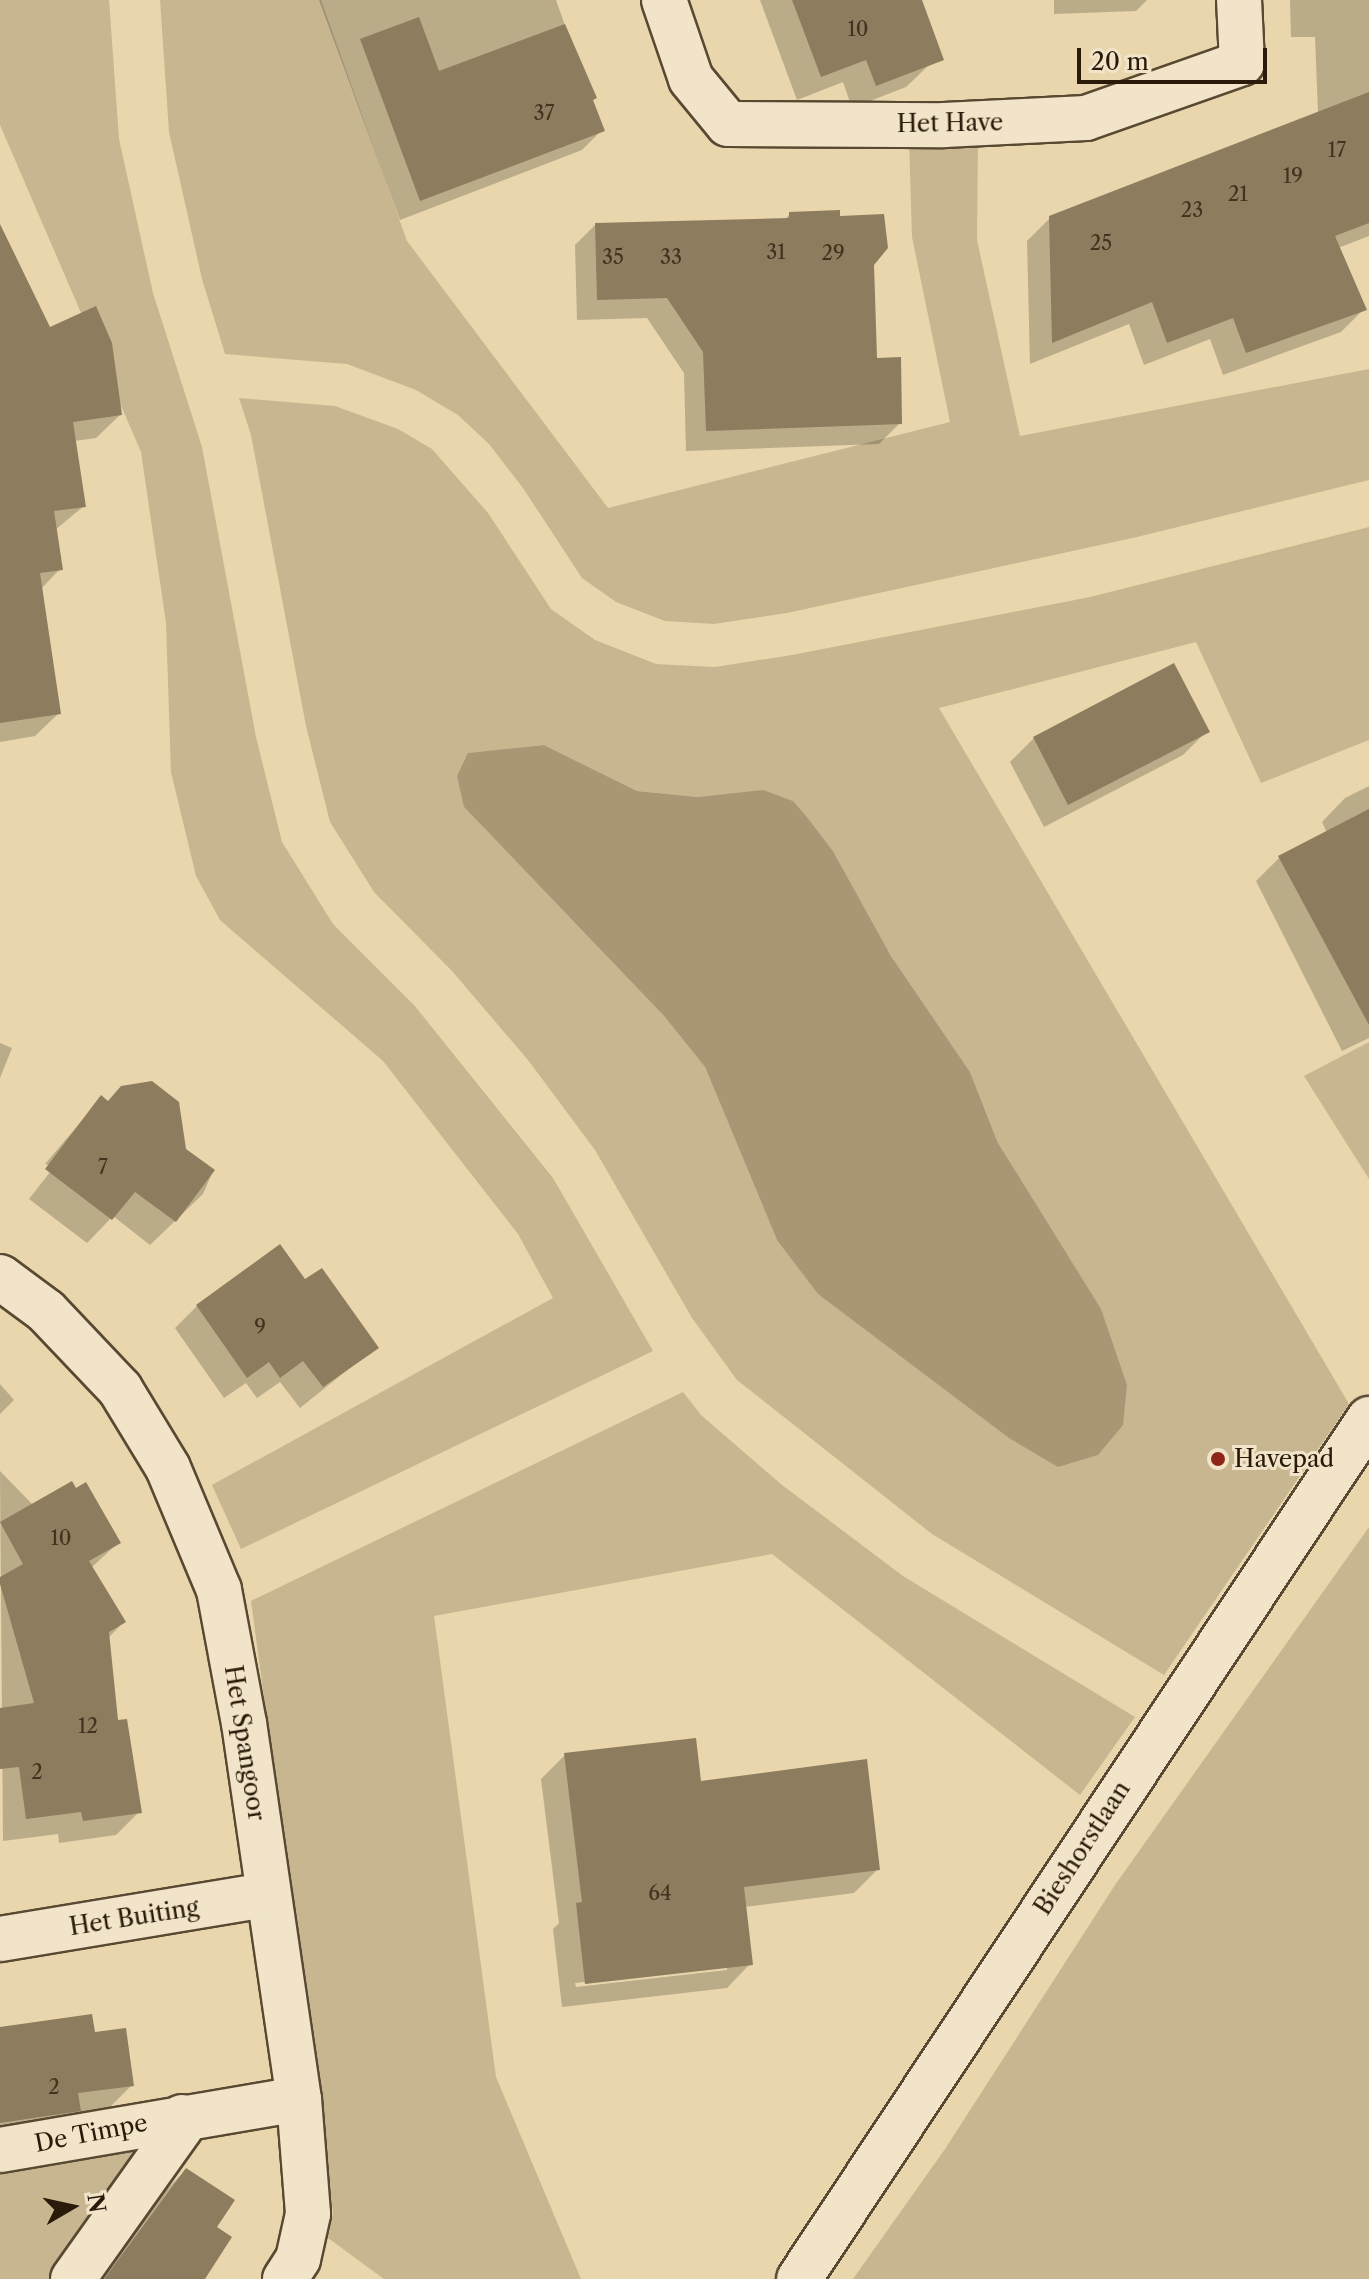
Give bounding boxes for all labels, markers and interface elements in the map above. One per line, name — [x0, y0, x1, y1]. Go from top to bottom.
house number: 10 — [847, 17, 869, 41]
scale bar — [1081, 32, 1271, 82]
text: 20 m — [1091, 47, 1149, 76]
house number: 37 — [534, 101, 554, 125]
street label: Het Have — [897, 108, 1003, 138]
house number: 17 — [1328, 138, 1346, 162]
house number: 19 — [1283, 164, 1303, 188]
house number: 21 — [1228, 182, 1248, 206]
house number: 23 — [1181, 198, 1203, 222]
house number: 25 — [1090, 231, 1112, 255]
house number: 31 — [766, 240, 786, 264]
house number: 29 — [821, 241, 845, 265]
house number: 35 — [602, 245, 624, 269]
house number: 33 — [660, 245, 682, 269]
house number: 7 — [98, 1155, 108, 1179]
house number: 9 — [254, 1315, 266, 1339]
place label: Havepad — [1234, 1445, 1334, 1473]
marker: Havepad — [1209, 1450, 1227, 1468]
house number: 10 — [50, 1526, 72, 1550]
street label: Het Spangoor — [218, 1663, 272, 1823]
house number: 12 — [78, 1714, 98, 1738]
house number: 2 — [31, 1760, 43, 1784]
street label: Bieshorstlaan — [1028, 1776, 1136, 1920]
house number: 64 — [648, 1881, 672, 1905]
street label: Het Buiting — [67, 1893, 201, 1941]
house number: 2 — [48, 2075, 60, 2099]
street label: De Timpe — [32, 2108, 150, 2158]
north arrow — [32, 2167, 112, 2247]
text: N — [81, 2192, 111, 2215]

